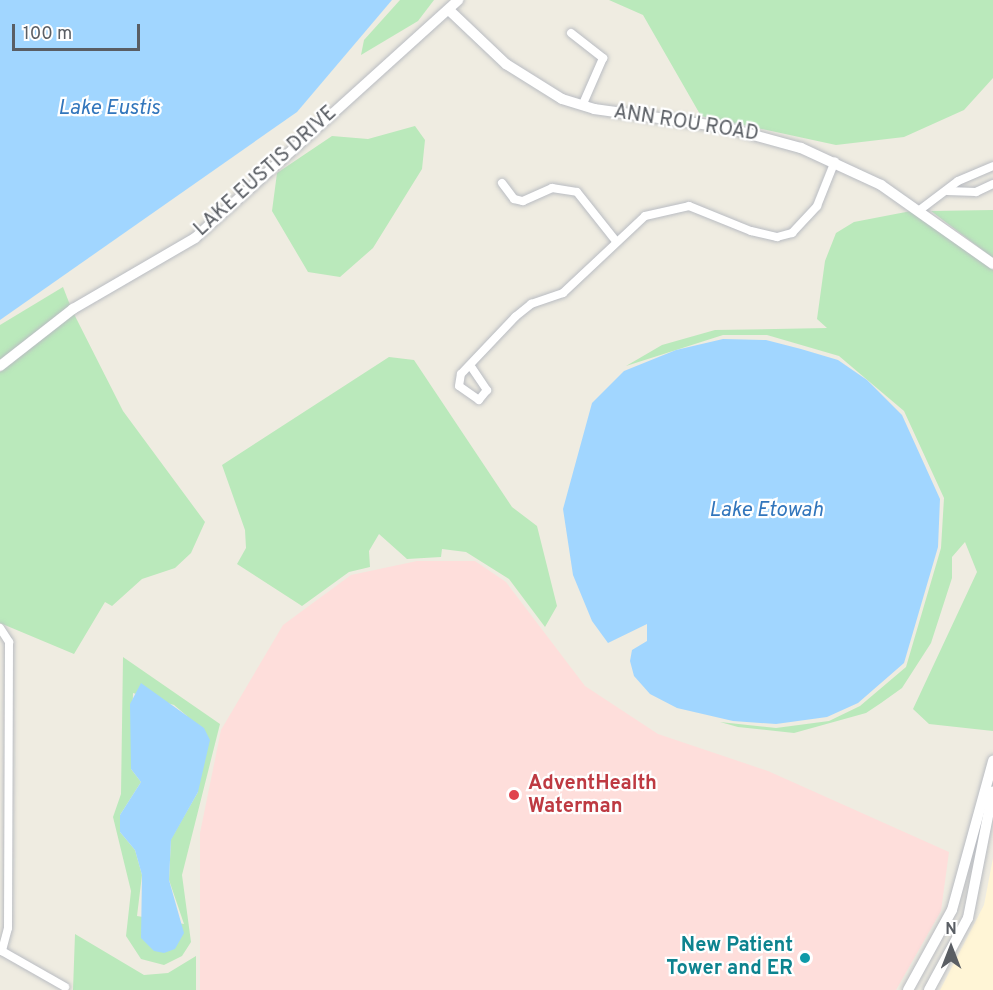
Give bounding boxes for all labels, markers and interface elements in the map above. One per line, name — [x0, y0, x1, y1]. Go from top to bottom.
scale bar — [15, 12, 142, 50]
text: 100 m — [23, 23, 72, 46]
water label: Lake Eustis — [58, 96, 160, 122]
street label: ANN ROU ROAD — [612, 101, 760, 147]
street label: LAKE EUSTIS DRIVE — [190, 102, 342, 242]
water label: Lake Etowah — [709, 498, 823, 524]
place label: AdventHealth Waterman — [528, 772, 657, 819]
marker: AdventHealth Waterman — [505, 786, 523, 804]
north arrow — [921, 918, 981, 978]
text: N — [945, 920, 957, 940]
place label: New Patient Tower and ER — [666, 934, 793, 981]
marker: New Patient Tower and ER — [798, 951, 812, 965]

